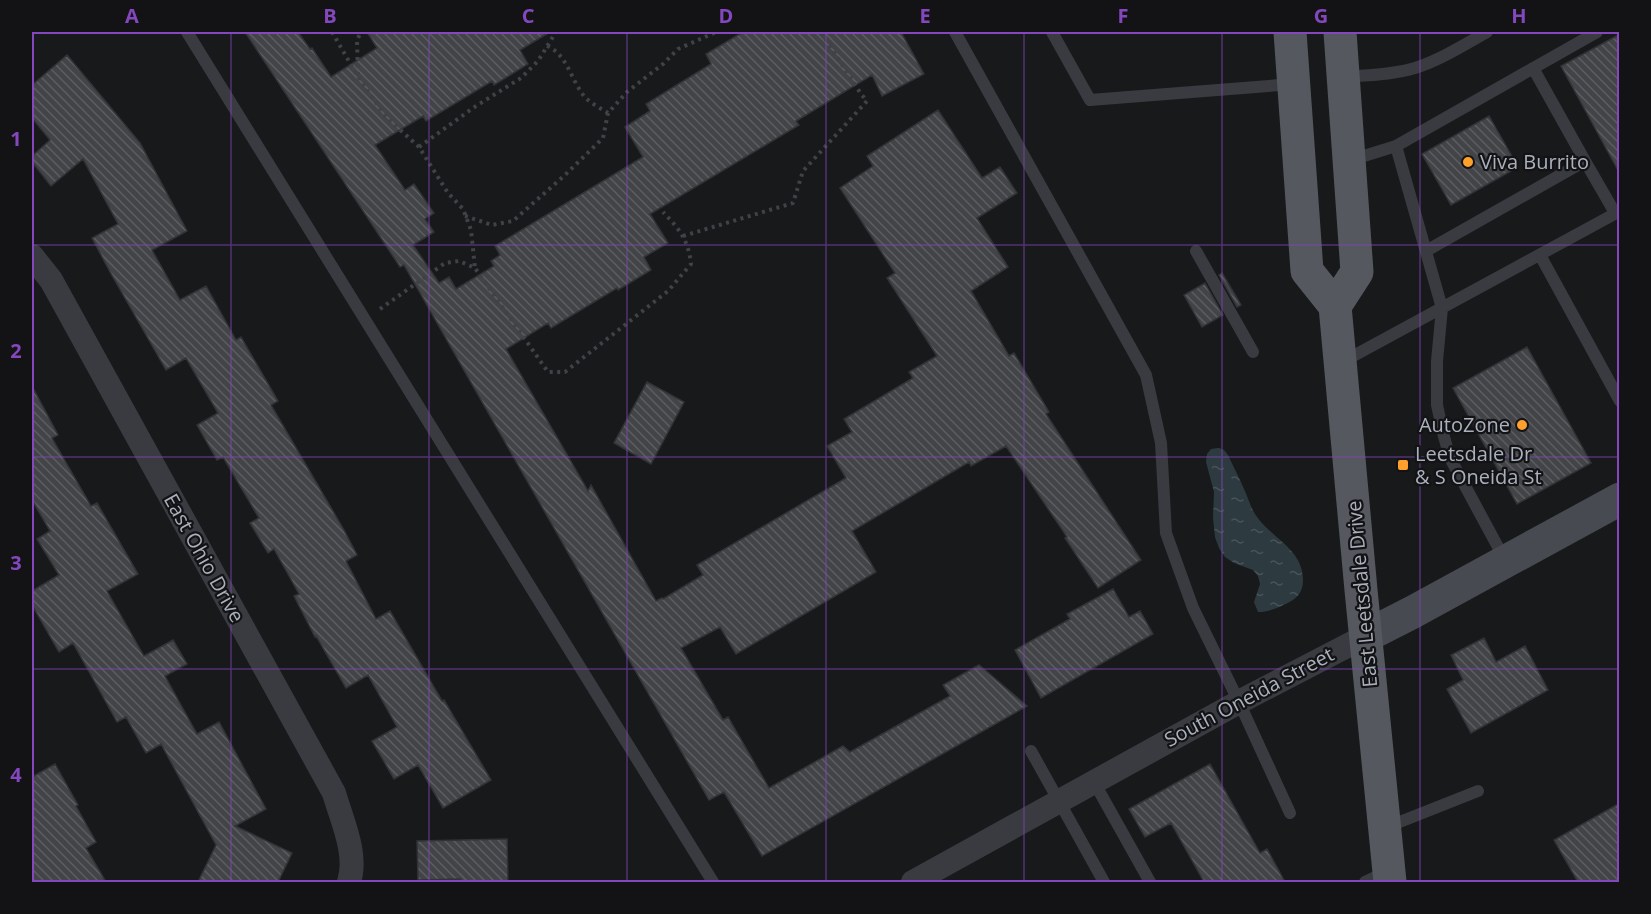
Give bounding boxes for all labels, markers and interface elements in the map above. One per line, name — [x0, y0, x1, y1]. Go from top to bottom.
text: A — [125, 2, 139, 29]
text: B — [323, 2, 337, 29]
text: C — [522, 2, 535, 29]
text: D — [719, 2, 733, 29]
text: E — [919, 2, 931, 29]
text: F — [1118, 2, 1128, 29]
text: G — [1314, 2, 1328, 29]
text: H — [1511, 2, 1527, 29]
text: 1 — [10, 125, 22, 152]
place label: Viva Burrito — [1480, 148, 1589, 175]
marker: Viva Burrito — [1461, 155, 1475, 169]
text: 2 — [10, 337, 22, 364]
place label: AutoZone — [1419, 411, 1510, 438]
marker: AutoZone — [1515, 418, 1529, 432]
place label: Leetsdale Dr & S Oneida St — [1415, 440, 1542, 490]
marker: Leetsdale Dr & S Oneida St — [1396, 458, 1410, 472]
street label: East Ohio Drive — [158, 489, 251, 627]
street label: East Leetsdale Drive — [1340, 500, 1383, 689]
text: 3 — [10, 549, 22, 576]
street label: South Oneida Street — [1159, 640, 1338, 753]
text: 4 — [10, 761, 22, 788]

